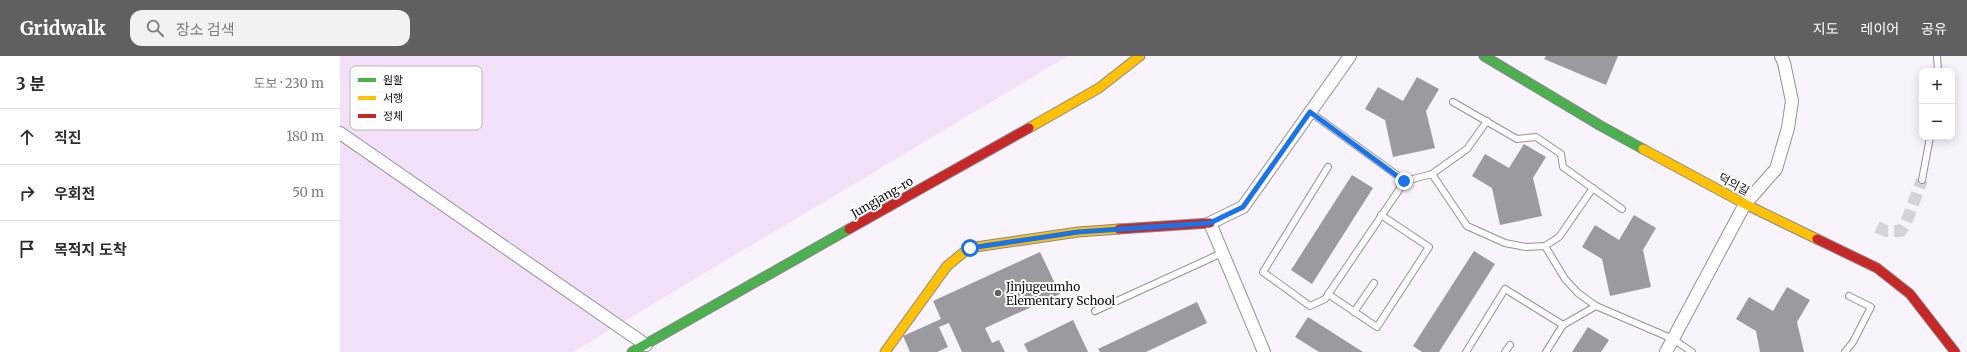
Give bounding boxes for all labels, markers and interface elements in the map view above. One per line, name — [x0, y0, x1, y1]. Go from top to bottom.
search box — [130, 10, 410, 46]
text: Gridwalk — [20, 16, 106, 40]
icon: search — [144, 17, 166, 39]
text: 장소 검색 — [176, 20, 235, 39]
text: 지도 — [1813, 20, 1839, 38]
text: 레이어 — [1861, 20, 1899, 38]
text: 공유 — [1921, 20, 1947, 38]
legend — [350, 66, 482, 130]
map controls — [1919, 68, 1955, 140]
button: + — [1919, 68, 1955, 104]
text: 3 분 — [16, 73, 45, 95]
text: 원활 — [383, 73, 403, 87]
text: 도보 · 230 m — [254, 75, 324, 92]
text: 서행 — [383, 91, 403, 105]
button: − — [1919, 104, 1955, 140]
text: 정체 — [383, 109, 403, 123]
icon: ahead — [16, 126, 38, 148]
text: 직진 — [54, 128, 82, 147]
text: 180 m — [286, 128, 324, 145]
street label: 덕의길 — [1716, 170, 1752, 198]
route end — [1395, 172, 1413, 190]
street label: Jungjang-ro — [847, 173, 916, 221]
icon: right — [16, 182, 38, 204]
text: 우회전 — [54, 184, 95, 203]
text: 50 m — [292, 184, 324, 201]
icon: arrive — [16, 238, 38, 260]
route start — [961, 239, 979, 257]
text: 목적지 도착 — [54, 240, 127, 259]
place label: Jinjugeumho Elementary School — [1005, 279, 1116, 308]
marker: Jinjugeumho Elementary School — [993, 288, 1003, 298]

